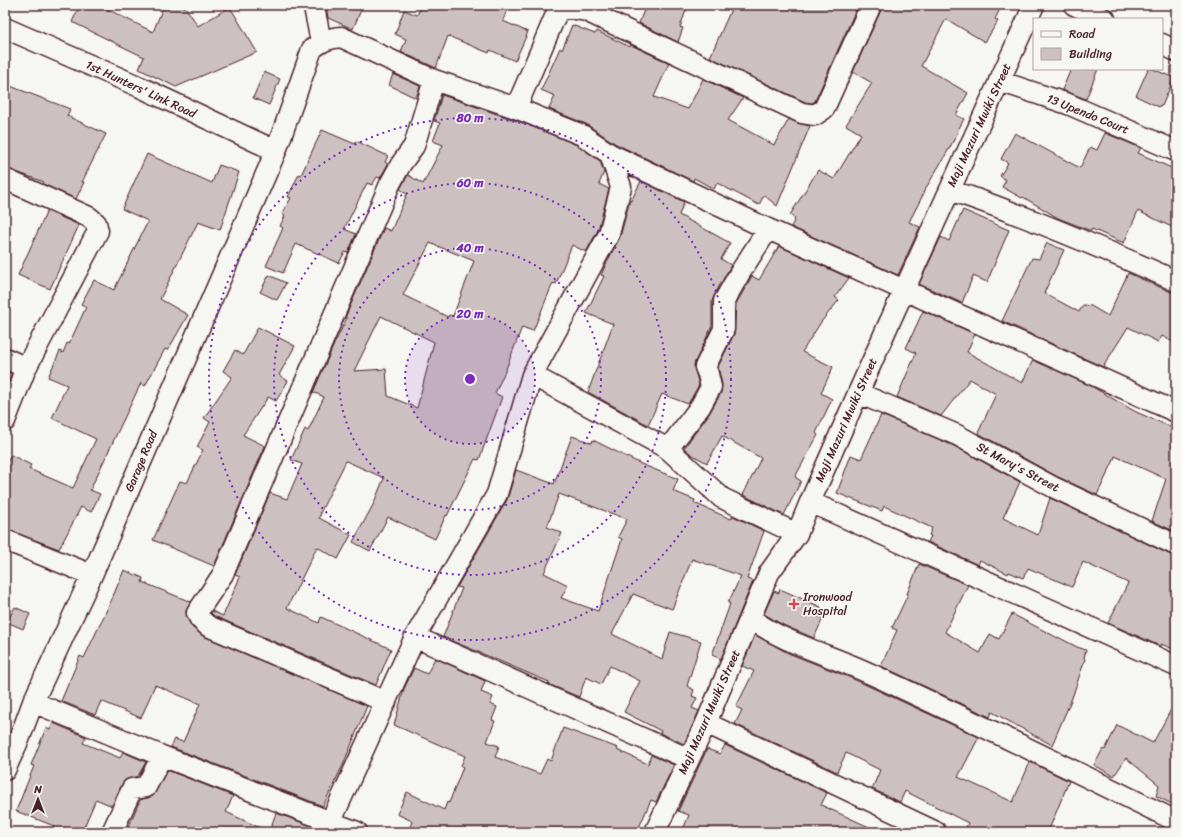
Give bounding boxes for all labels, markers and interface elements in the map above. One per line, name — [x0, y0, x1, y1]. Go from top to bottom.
legend — [1033, 18, 1163, 70]
text: Road — [1069, 23, 1096, 45]
text: Building — [1069, 43, 1112, 65]
street label: 1st Hunters' Link Road — [82, 54, 201, 125]
street label: Maji Mazuri Mwiki Street — [941, 59, 1017, 191]
street label: 13 Upendo Court — [1043, 87, 1133, 141]
text: 80 m — [455, 107, 484, 129]
text: 60 m — [456, 172, 484, 194]
text: 40 m — [455, 237, 484, 259]
text: 20 m — [456, 303, 484, 325]
street label: Maji Mazuri Mwiki Street — [809, 354, 883, 486]
centre of rings — [463, 372, 477, 386]
street label: Garage Road — [118, 426, 164, 495]
street label: St Mary's Street — [972, 436, 1064, 498]
place label: Ironwood Hospital — [802, 586, 854, 622]
marker: Ironwood Hospital — [788, 598, 800, 610]
street label: Maji Mazuri Mwiki Street — [672, 646, 746, 778]
north arrow — [18, 779, 58, 819]
text: N — [33, 780, 42, 799]

